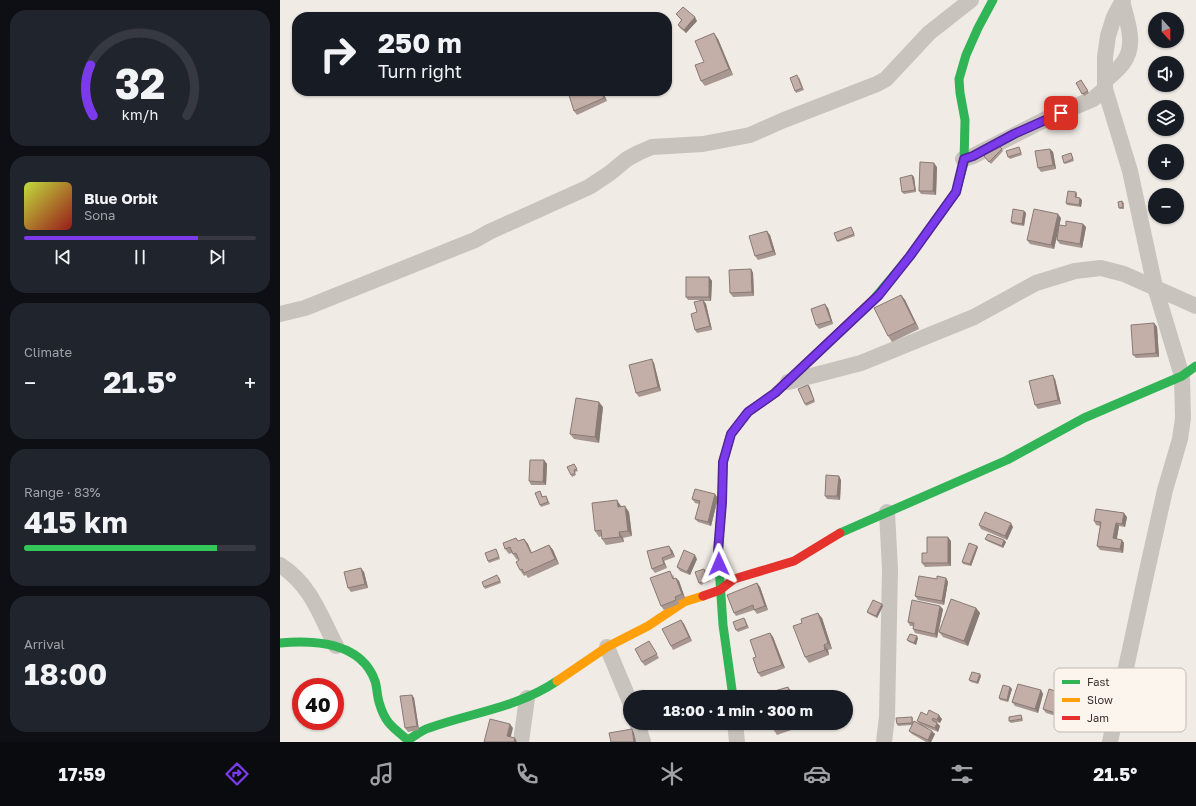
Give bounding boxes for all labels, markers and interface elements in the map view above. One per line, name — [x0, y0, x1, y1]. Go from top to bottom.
north arrow — [1148, 12, 1184, 48]
map controls — [1148, 12, 1184, 224]
text: 250 m — [378, 26, 462, 59]
icon: right — [312, 28, 364, 80]
button: sound — [1148, 56, 1184, 92]
text: 32 — [115, 58, 165, 108]
text: Turn right — [378, 60, 462, 82]
pin — [1044, 96, 1078, 130]
button: layers — [1148, 100, 1184, 136]
icon: arrive — [1050, 102, 1072, 124]
text: km/h — [122, 106, 158, 123]
button: + — [1148, 144, 1184, 180]
button: − — [1148, 188, 1184, 224]
text: Blue Orbit — [84, 189, 158, 207]
text: Sona — [84, 207, 115, 223]
icon: previous — [52, 246, 74, 268]
icon: pause — [129, 246, 151, 268]
icon: next — [206, 246, 228, 268]
text: Climate — [24, 344, 72, 360]
text: 21.5° — [103, 364, 177, 400]
text: − — [24, 369, 36, 396]
text: + — [244, 369, 256, 396]
text: Range · 83% — [24, 484, 100, 500]
text: 415 km — [24, 504, 128, 540]
position arrow — [698, 543, 740, 585]
text: Arrival — [24, 636, 65, 652]
text: 18:00 — [24, 656, 107, 692]
legend — [1054, 668, 1186, 732]
text: Fast — [1087, 675, 1110, 688]
speed limit sign: 40 — [292, 678, 344, 730]
text: Slow — [1087, 693, 1113, 706]
text: 18:00 · 1 min · 300 m — [663, 701, 813, 719]
text: Jam — [1087, 711, 1109, 724]
icon: directions — [223, 760, 251, 788]
icon: music — [368, 760, 396, 788]
icon: phone — [513, 760, 541, 788]
icon: climate — [658, 760, 686, 788]
icon: car — [803, 760, 831, 788]
icon: filters — [948, 760, 976, 788]
text: 17:59 — [59, 763, 106, 785]
text: 21.5° — [1093, 763, 1137, 785]

